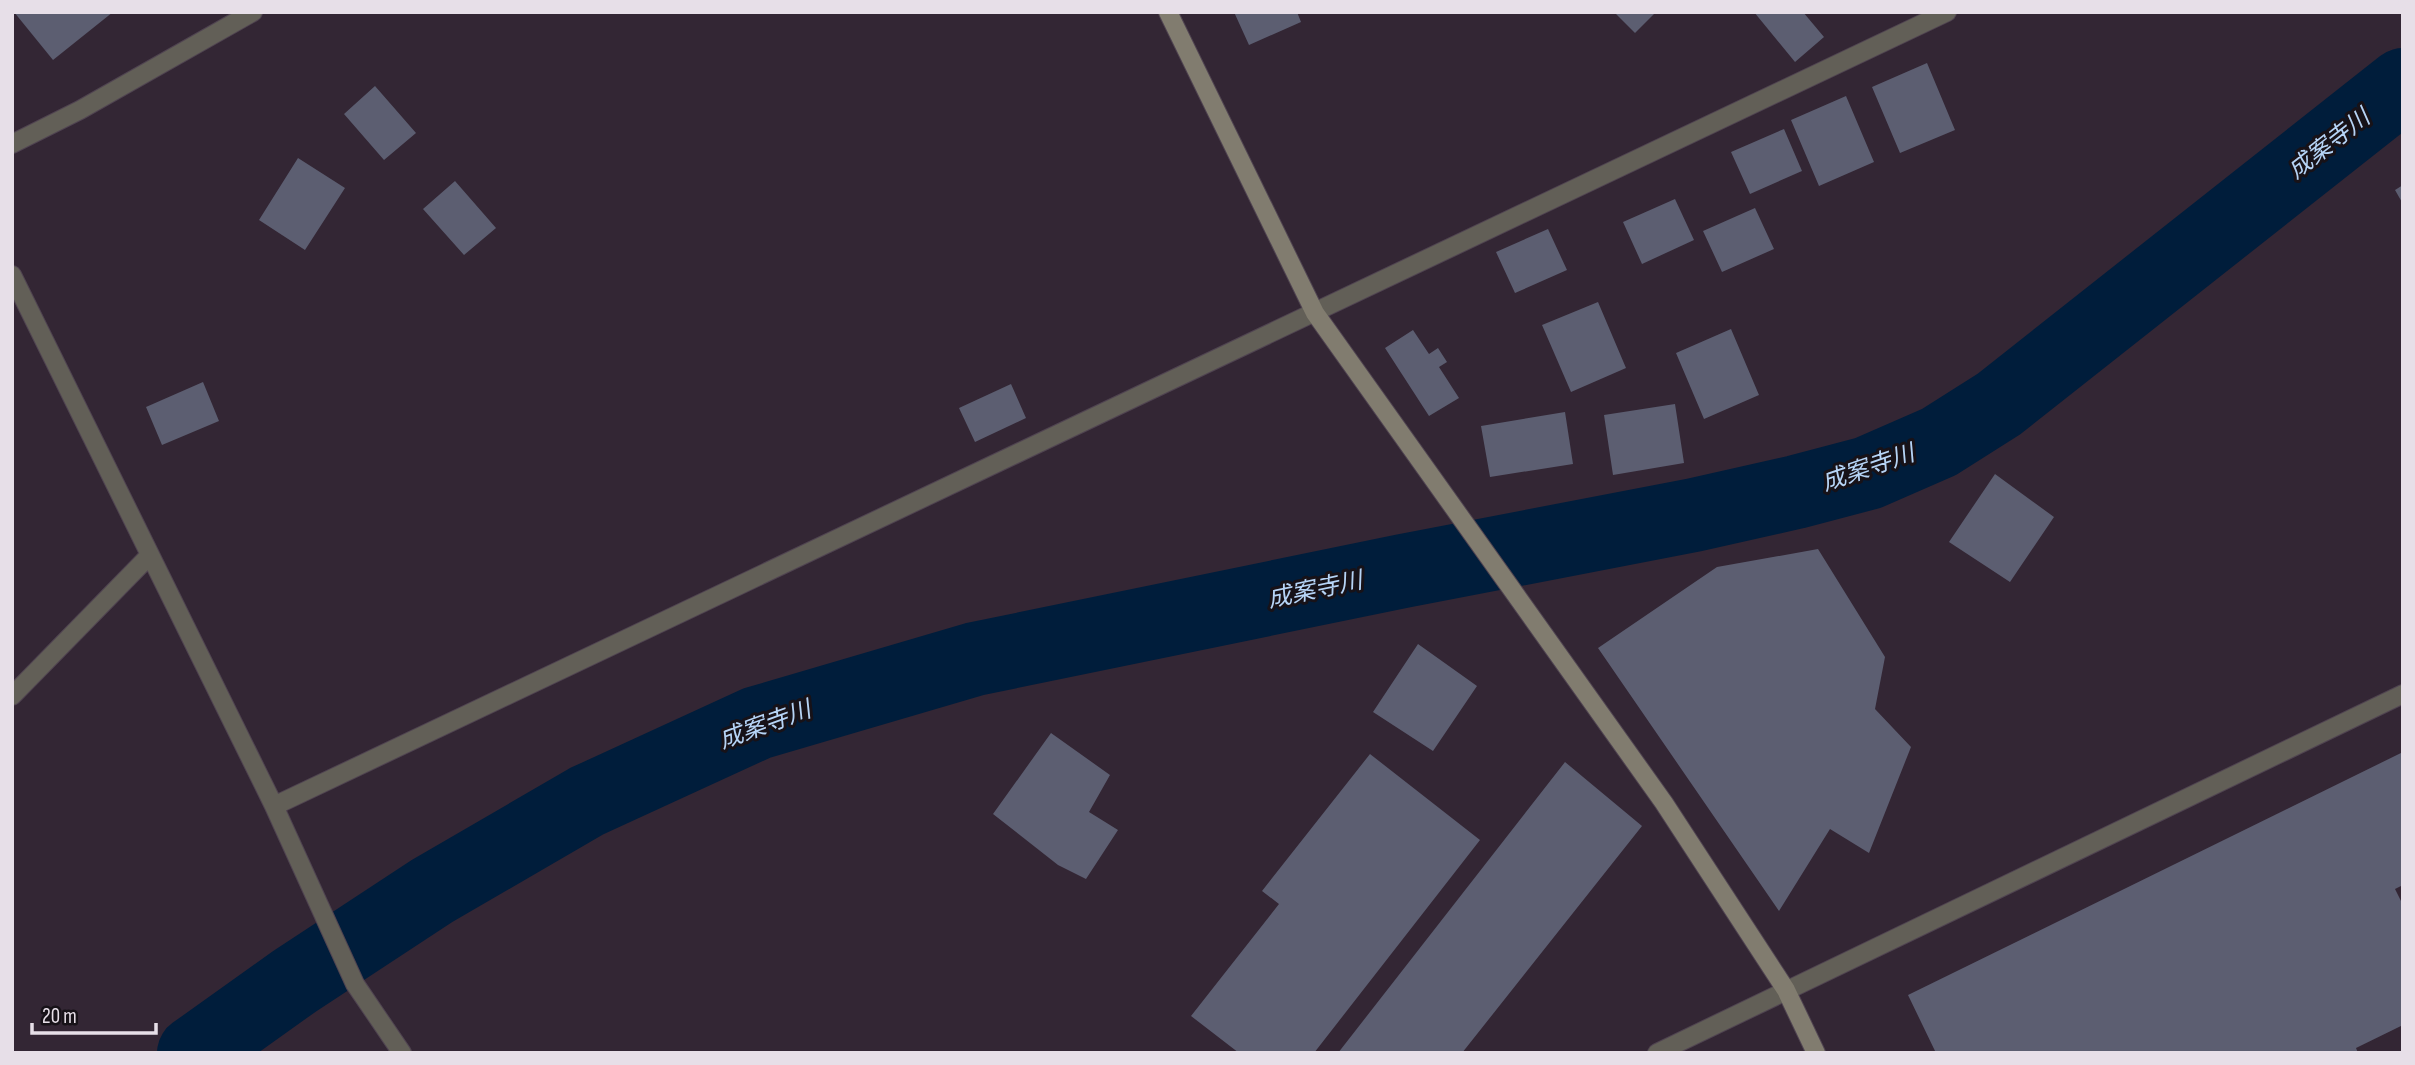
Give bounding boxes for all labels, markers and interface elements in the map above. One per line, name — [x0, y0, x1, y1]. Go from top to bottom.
water label: 成案寺川 — [2282, 101, 2378, 185]
water label: 成案寺川 — [1818, 438, 1921, 497]
water label: 成案寺川 — [1265, 565, 1368, 614]
water label: 成案寺川 — [715, 694, 818, 755]
scale bar — [32, 992, 156, 1036]
text: 20 m — [42, 1004, 77, 1029]

